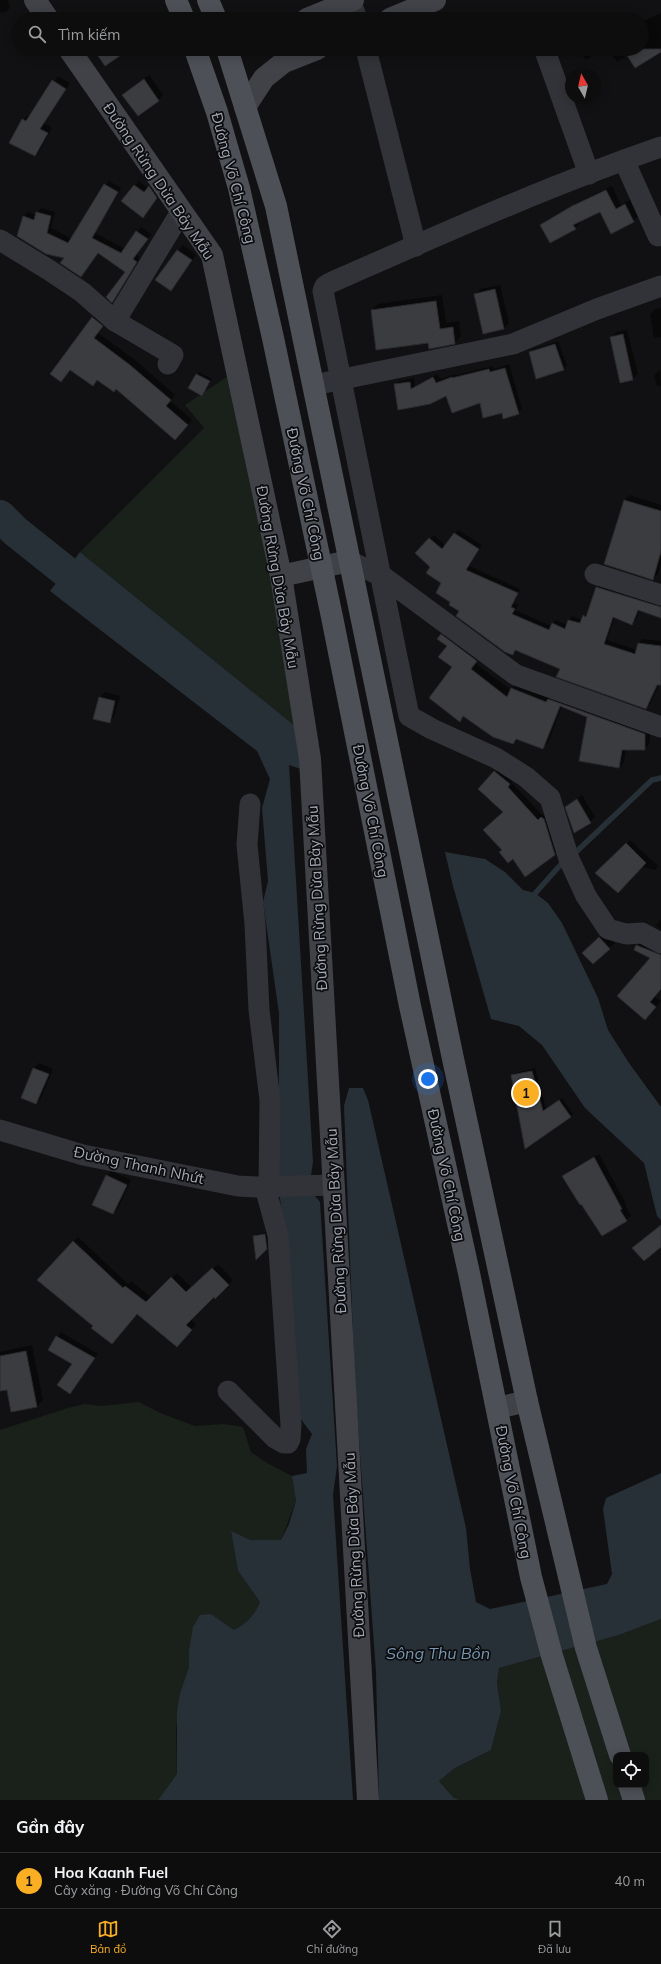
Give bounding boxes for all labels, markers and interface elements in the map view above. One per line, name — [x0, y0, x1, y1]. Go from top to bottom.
search box — [12, 12, 649, 56]
icon: search — [26, 23, 48, 45]
text: Tìm kiếm — [58, 25, 120, 44]
north arrow — [565, 68, 601, 104]
street label: Đường Rừng Dừa Bảy Mẫu — [99, 99, 219, 263]
street label: Đường Võ Chí Công — [207, 110, 261, 246]
street label: Đường Võ Chí Công — [283, 426, 329, 562]
street label: Đường Rừng Dừa Bảy Mẫu — [253, 484, 303, 670]
street label: Đường Võ Chí Công — [349, 743, 393, 879]
street label: Đường Rừng Dừa Bảy Mẫu — [303, 805, 331, 991]
your location — [418, 1069, 438, 1089]
pin: 1 — [513, 1078, 539, 1108]
street label: Đường Võ Chí Công — [424, 1107, 470, 1243]
street label: Đường Rừng Dừa Bảy Mẫu — [322, 1128, 350, 1314]
street label: Đường Thanh Nhứt — [72, 1142, 206, 1188]
street label: Đường Võ Chí Công — [492, 1424, 536, 1560]
street label: Đường Rừng Dừa Bảy Mẫu — [340, 1452, 368, 1638]
water label: Sông Thu Bồn — [386, 1643, 490, 1663]
map controls — [613, 1752, 649, 1788]
button: locate — [613, 1752, 649, 1788]
text: Gần đây — [16, 1816, 84, 1837]
text: Hoa Kaanh Fuel — [54, 1863, 168, 1882]
text: 1 — [25, 1873, 33, 1889]
text: 40 m — [615, 1873, 645, 1889]
text: Cây xăng · Đường Võ Chí Công — [54, 1882, 238, 1898]
tab: Bản đồ — [90, 1918, 126, 1956]
tab: Chỉ đường — [306, 1918, 358, 1956]
tab: Đã lưu — [538, 1918, 571, 1956]

